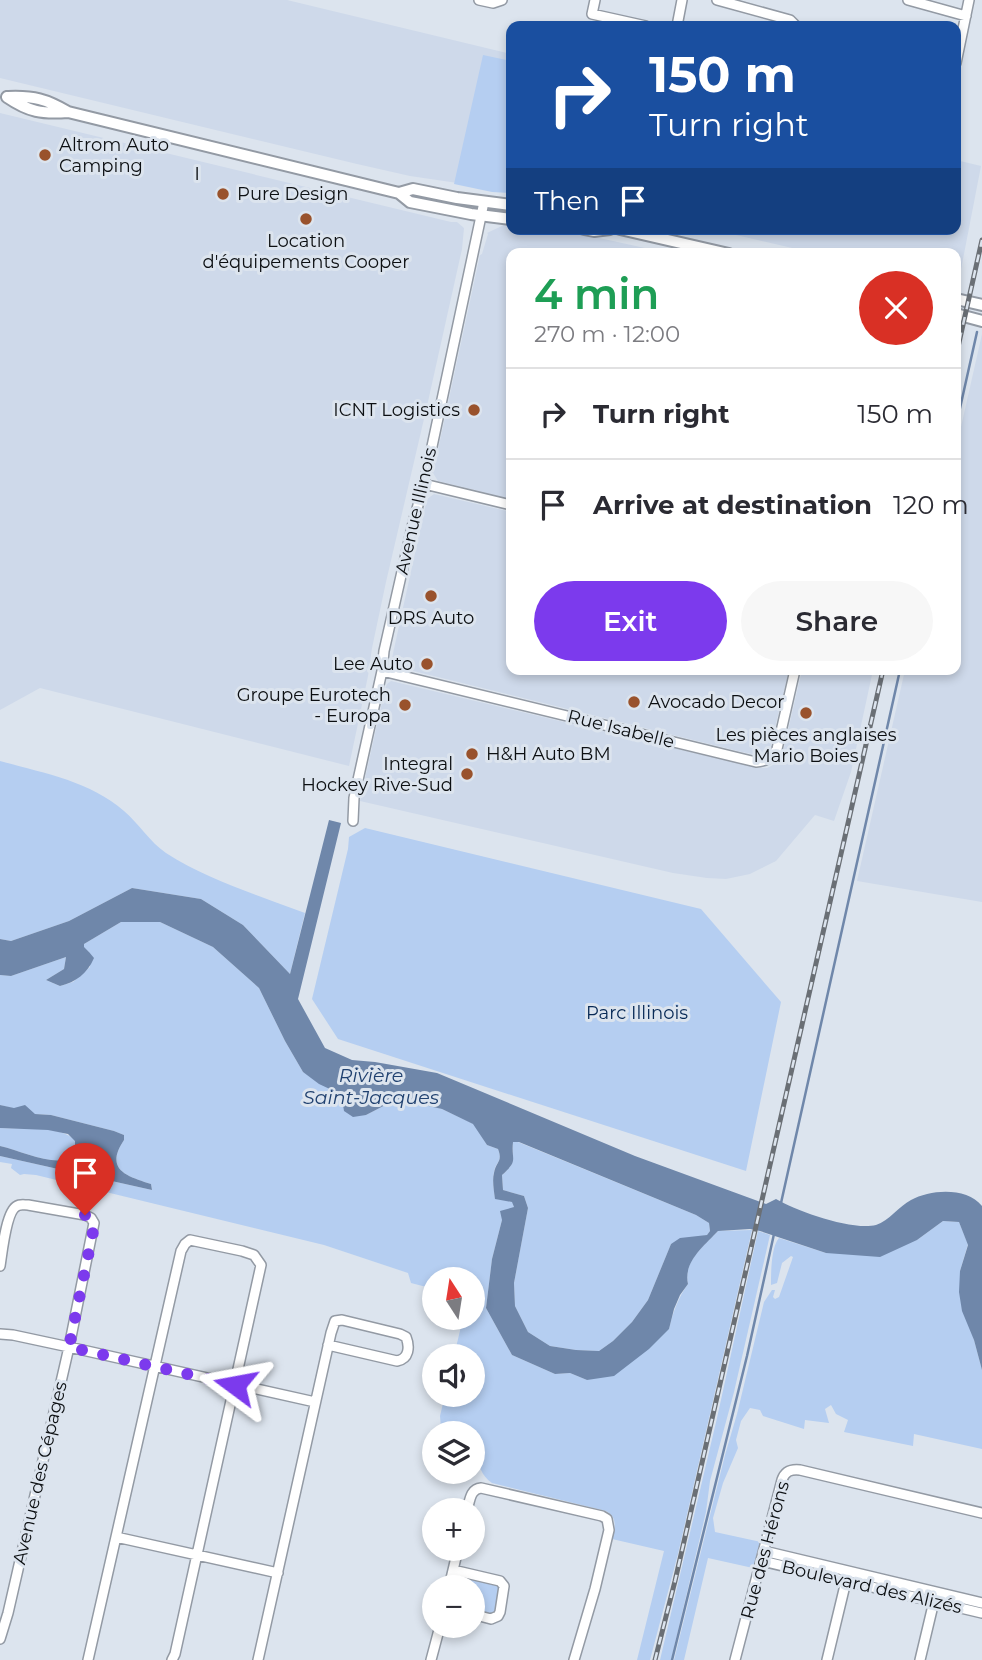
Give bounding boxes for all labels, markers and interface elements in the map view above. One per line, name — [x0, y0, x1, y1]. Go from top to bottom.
text: 150 m — [649, 45, 796, 104]
icon: right — [534, 49, 625, 140]
text: Turn right — [649, 105, 809, 144]
place label: Altrom Auto Camping — [59, 134, 169, 177]
marker: Altrom Auto Camping — [37, 147, 53, 163]
district label: I — [194, 162, 202, 185]
icon: arrive — [614, 182, 652, 220]
place label: Pure Design — [237, 183, 348, 205]
text: Then — [534, 185, 600, 217]
marker: Pure Design — [215, 186, 231, 202]
marker: Location d'équipements Cooper — [298, 211, 314, 227]
place label: Location d'équipements Cooper — [203, 230, 409, 273]
text: 4 min — [534, 268, 659, 320]
button: close — [859, 271, 933, 345]
text: 270 m · 12:00 — [534, 320, 680, 348]
icon: right — [534, 395, 572, 433]
text: Turn right — [593, 398, 729, 430]
text: 150 m — [857, 398, 933, 430]
place label: ICNT Logistics — [333, 399, 460, 421]
marker: ICNT Logistics — [466, 402, 482, 418]
street label: Avenue Illinois — [391, 445, 441, 577]
icon: arrive — [534, 486, 572, 524]
text: Arrive at destination — [593, 489, 872, 521]
text: 120 m — [893, 489, 969, 521]
button: Exit — [534, 581, 727, 661]
button: Share — [741, 581, 933, 661]
marker: DRS Auto — [423, 588, 439, 604]
place label: DRS Auto — [388, 607, 474, 629]
place label: Lee Auto — [333, 653, 413, 675]
marker: Lee Auto — [419, 656, 435, 672]
place label: Groupe Eurotech - Europa — [237, 684, 391, 727]
place label: Avocado Decor — [648, 691, 784, 713]
marker: Avocado Decor — [626, 694, 642, 710]
marker: Groupe Eurotech - Europa — [397, 697, 413, 713]
street label: Rue Isabelle — [565, 705, 677, 753]
marker: Les pièces anglaises Mario Boies — [798, 705, 814, 721]
place label: Les pièces anglaises Mario Boies — [716, 724, 897, 767]
place label: H&H Auto BM — [486, 743, 611, 765]
marker: H&H Auto BM — [464, 746, 480, 762]
place label: Integral Hockey Rive-Sud — [301, 753, 453, 796]
marker: Integral Hockey Rive-Sud — [459, 766, 475, 782]
park label: Parc Illinois — [586, 1002, 688, 1024]
water label: Rivière Saint-Jacques — [303, 1064, 439, 1109]
pin — [55, 1143, 115, 1215]
icon: arrive — [66, 1154, 104, 1192]
north arrow — [422, 1267, 485, 1330]
map controls — [422, 1267, 485, 1638]
button: sound — [422, 1344, 485, 1407]
position arrow — [198, 1348, 272, 1422]
street label: Avenue des Cépages — [8, 1379, 72, 1567]
button: layers — [422, 1421, 485, 1484]
street label: Rue des Hérons — [736, 1478, 794, 1621]
button: + — [422, 1498, 485, 1561]
street label: Boulevard des Alizés — [780, 1556, 964, 1618]
button: − — [422, 1575, 485, 1638]

